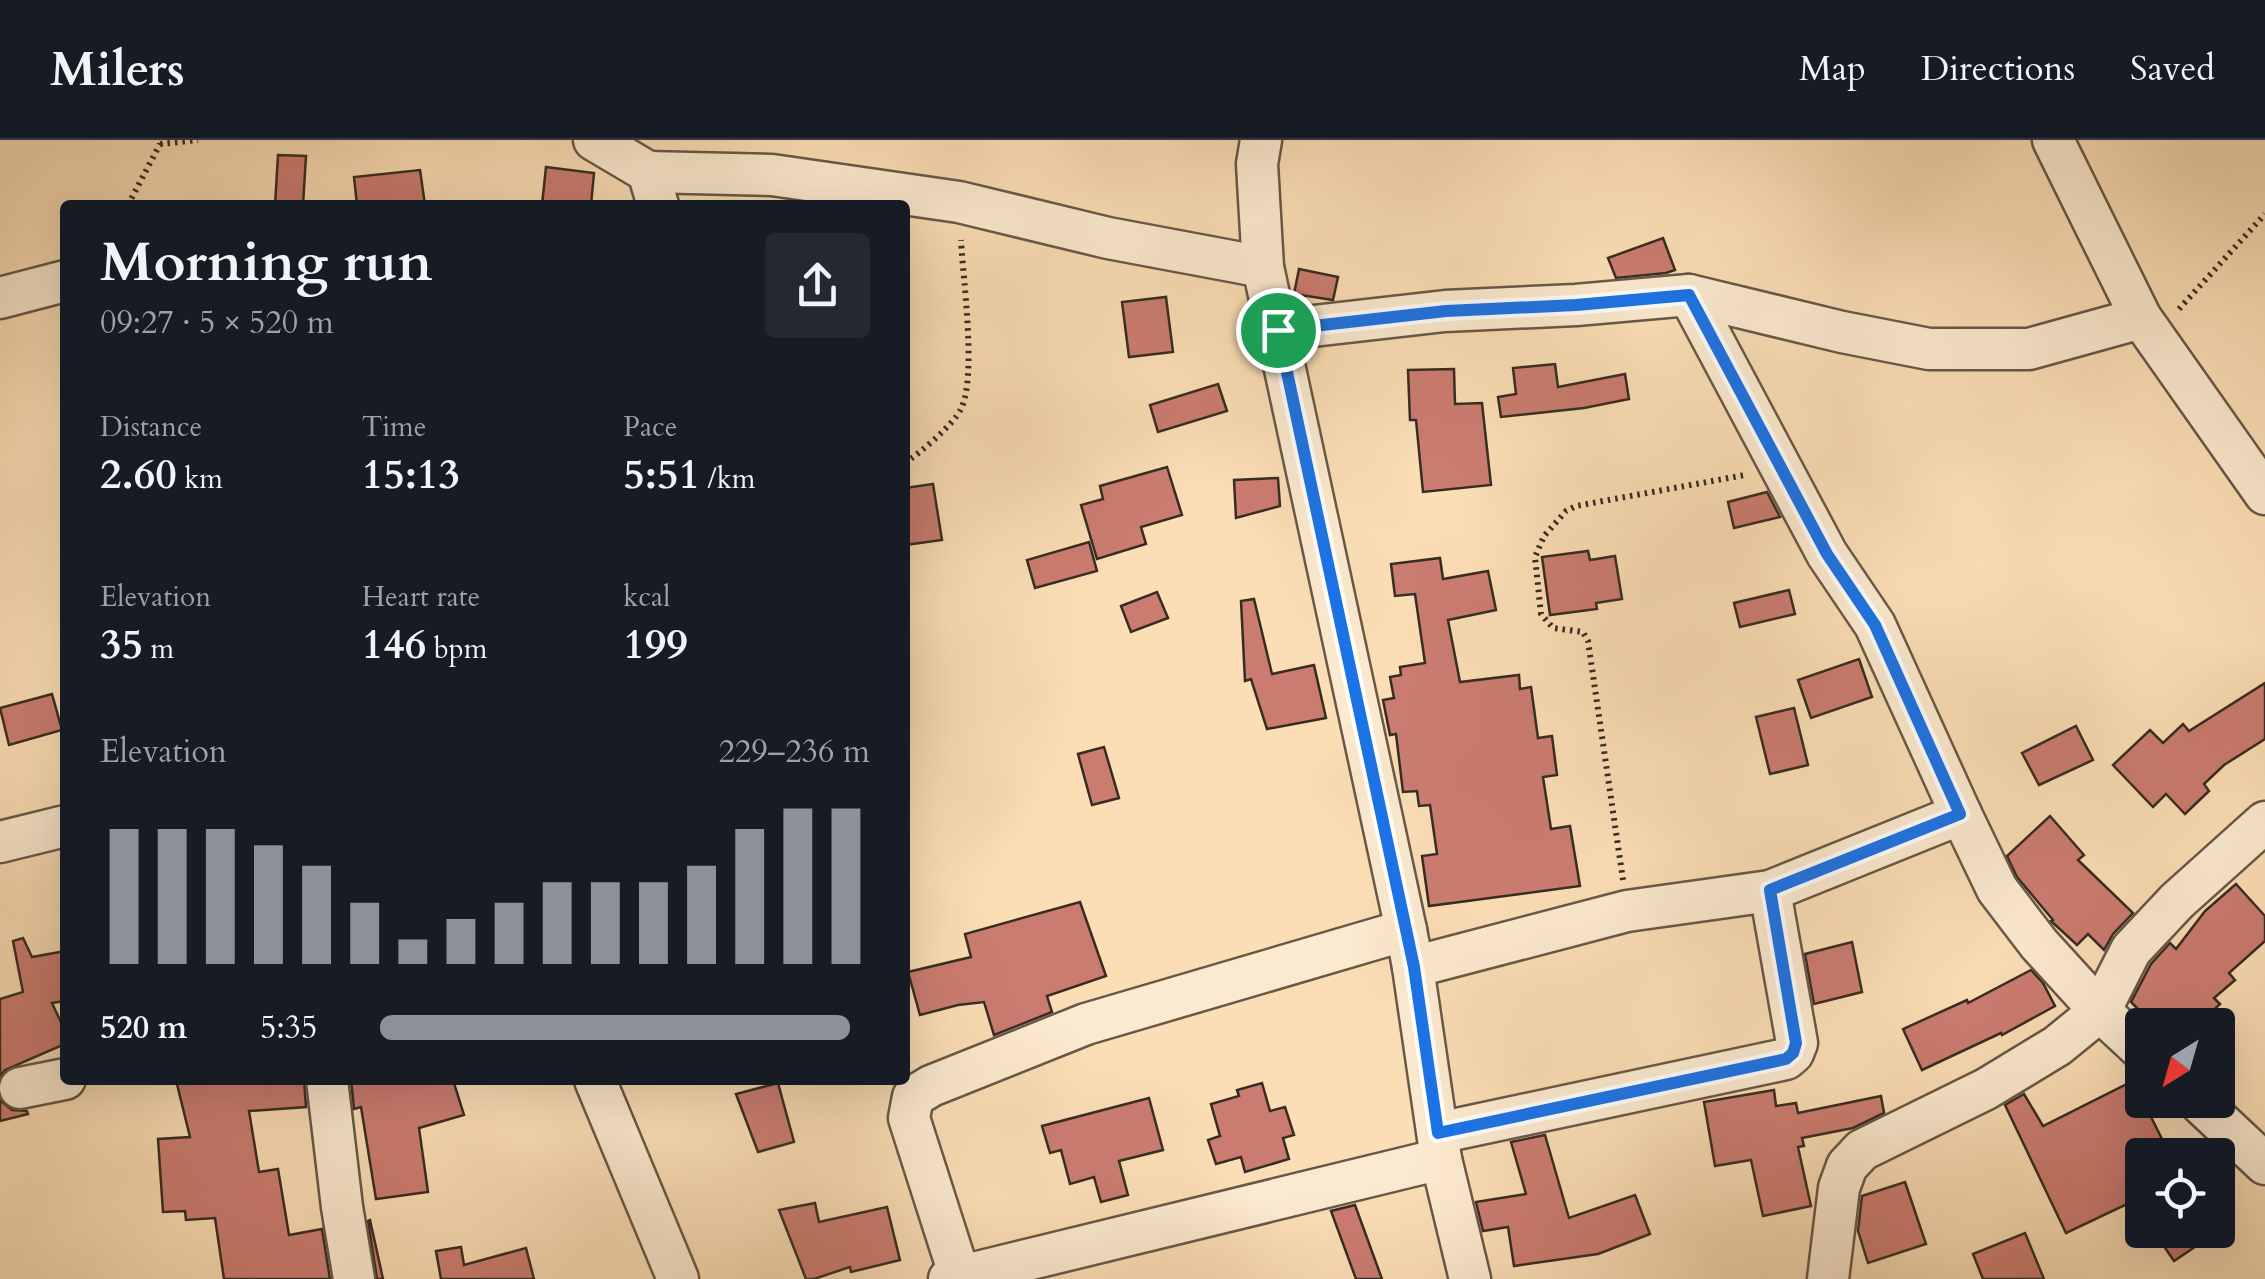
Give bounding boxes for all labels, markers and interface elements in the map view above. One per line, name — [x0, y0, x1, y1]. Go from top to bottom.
text: Milers — [50, 37, 185, 102]
text: Map — [1799, 45, 1866, 93]
text: Directions — [1921, 45, 2075, 93]
text: Saved — [2130, 45, 2215, 93]
text: Morning run — [100, 226, 433, 300]
button: share — [765, 233, 870, 338]
pin — [1236, 288, 1321, 373]
text: 09:27 · 5 × 520 m — [100, 301, 334, 345]
icon: arrive — [1251, 303, 1306, 358]
text: Distance — [100, 408, 202, 446]
text: Time — [362, 408, 426, 446]
text: Pace — [623, 408, 677, 446]
text: 2.60 — [100, 446, 177, 503]
text: 15:13 — [362, 446, 460, 503]
text: 5:51 — [623, 446, 700, 503]
text: km — [177, 460, 223, 498]
text: /km — [700, 460, 755, 498]
text: Elevation — [100, 578, 211, 616]
text: Heart rate — [362, 578, 480, 616]
text: kcal — [623, 578, 670, 616]
text: 35 — [100, 616, 143, 673]
text: 146 — [362, 616, 426, 673]
text: 199 — [623, 616, 688, 673]
text: m — [143, 630, 174, 668]
text: bpm — [426, 630, 487, 668]
text: Elevation — [100, 730, 227, 774]
text: 229–236 m — [718, 730, 870, 774]
text: 520 m — [100, 1006, 187, 1050]
text: 5:35 — [260, 1006, 317, 1050]
north arrow — [2125, 1008, 2235, 1118]
map controls — [2125, 1008, 2235, 1248]
button: locate — [2125, 1138, 2235, 1248]

